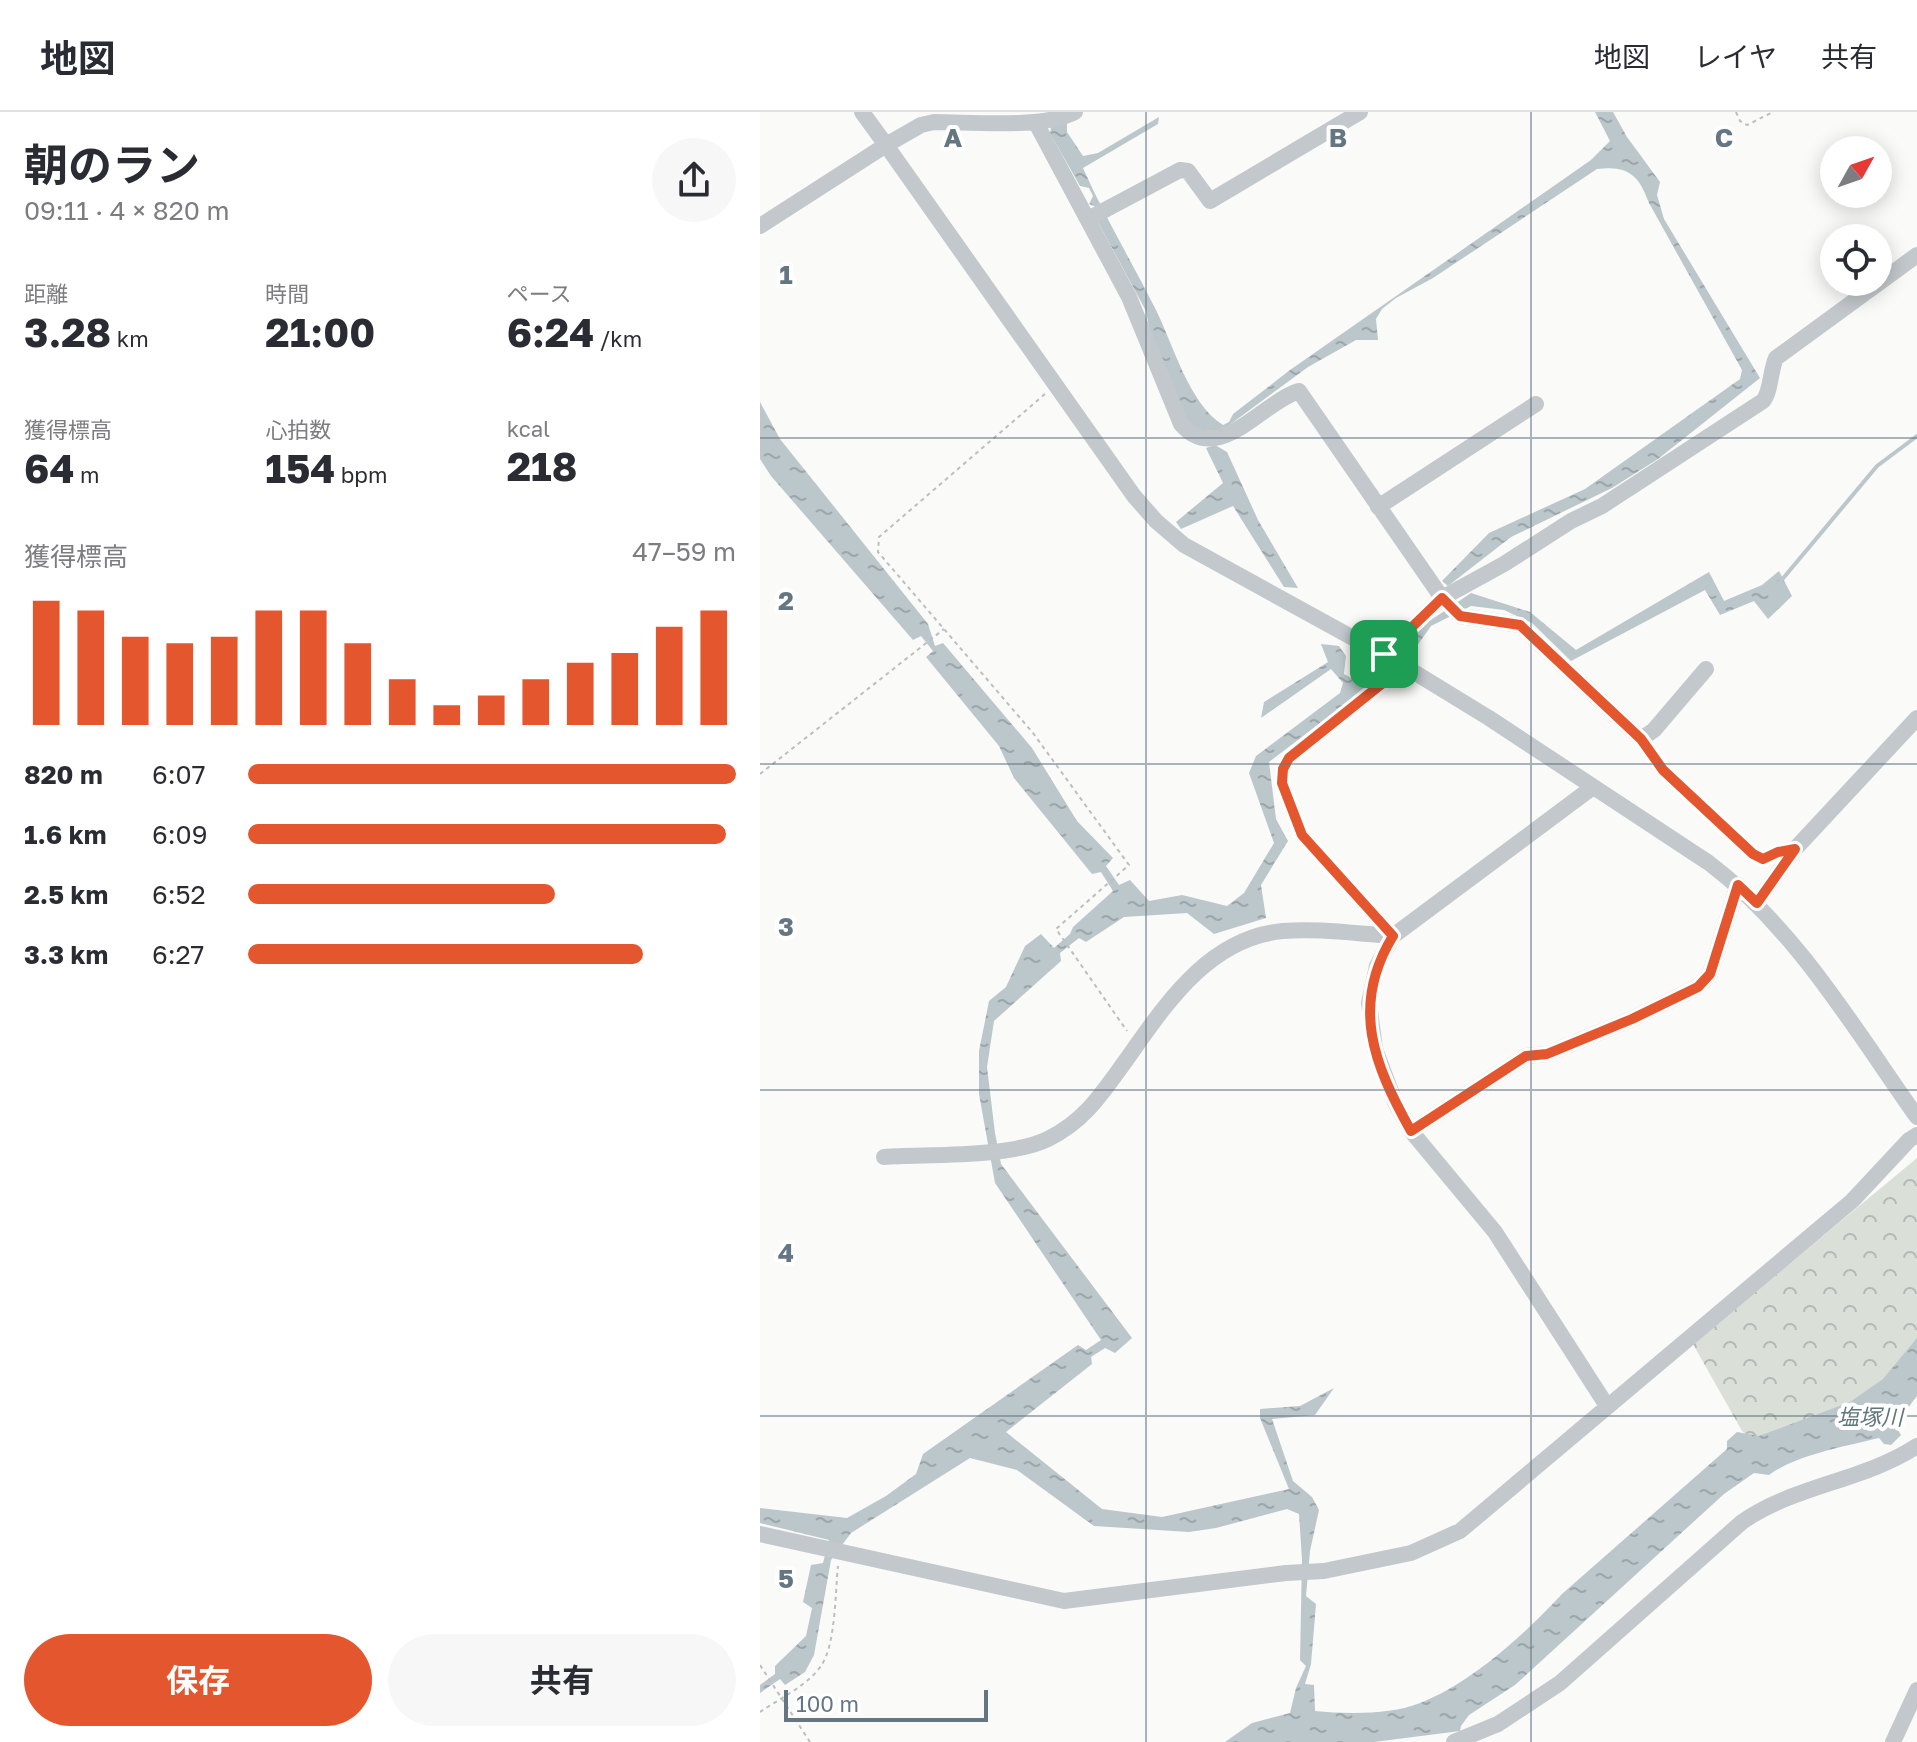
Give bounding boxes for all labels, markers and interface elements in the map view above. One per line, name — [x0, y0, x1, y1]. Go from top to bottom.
text: 地図 — [40, 35, 116, 80]
text: 地図 — [1594, 40, 1650, 73]
text: レイヤ — [1694, 40, 1777, 73]
text: 共有 — [1821, 40, 1877, 73]
text: A — [944, 122, 963, 153]
text: B — [1329, 122, 1347, 153]
text: C — [1715, 122, 1733, 153]
north arrow — [1820, 136, 1892, 208]
map controls — [1820, 136, 1892, 296]
text: 朝のラン — [24, 138, 200, 191]
button: share — [652, 138, 736, 222]
text: 09:11 · 4 × 820 m — [24, 195, 229, 226]
button: locate — [1820, 224, 1892, 296]
text: 1 — [779, 259, 793, 290]
text: 距離 — [24, 280, 68, 307]
text: 時間 — [265, 280, 309, 307]
text: ペース — [507, 280, 572, 307]
text: 3.28 — [24, 308, 111, 356]
text: 21:00 — [265, 308, 375, 356]
text: 6:24 — [507, 308, 594, 356]
text: km — [111, 325, 149, 352]
text: /km — [594, 325, 642, 352]
text: kcal — [507, 415, 550, 442]
text: 獲得標高 — [24, 416, 112, 443]
text: 心拍数 — [265, 416, 331, 443]
text: 218 — [507, 442, 577, 490]
text: 64 — [24, 444, 74, 492]
text: 154 — [265, 444, 335, 492]
text: m — [74, 461, 99, 488]
text: bpm — [335, 461, 387, 488]
text: 47–59 m — [632, 536, 736, 567]
text: 獲得標高 — [24, 541, 128, 572]
text: 2 — [778, 585, 794, 616]
pin — [1350, 620, 1418, 688]
icon: arrive — [1362, 632, 1406, 676]
text: 820 m — [24, 759, 103, 790]
text: 6:07 — [152, 759, 205, 790]
text: 1.6 km — [24, 819, 107, 850]
text: 6:09 — [152, 819, 207, 850]
text: 2.5 km — [24, 879, 108, 910]
text: 6:52 — [152, 879, 206, 910]
text: 3 — [778, 911, 794, 942]
text: 3.3 km — [24, 939, 108, 970]
text: 6:27 — [152, 939, 204, 970]
text: 4 — [778, 1237, 794, 1268]
water label: 塩塚川 — [1837, 1403, 1905, 1430]
text: 5 — [778, 1563, 794, 1594]
button: 保存 — [24, 1634, 372, 1726]
button: 共有 — [388, 1634, 736, 1726]
scale bar — [784, 1686, 988, 1722]
text: 100 m — [796, 1690, 859, 1717]

